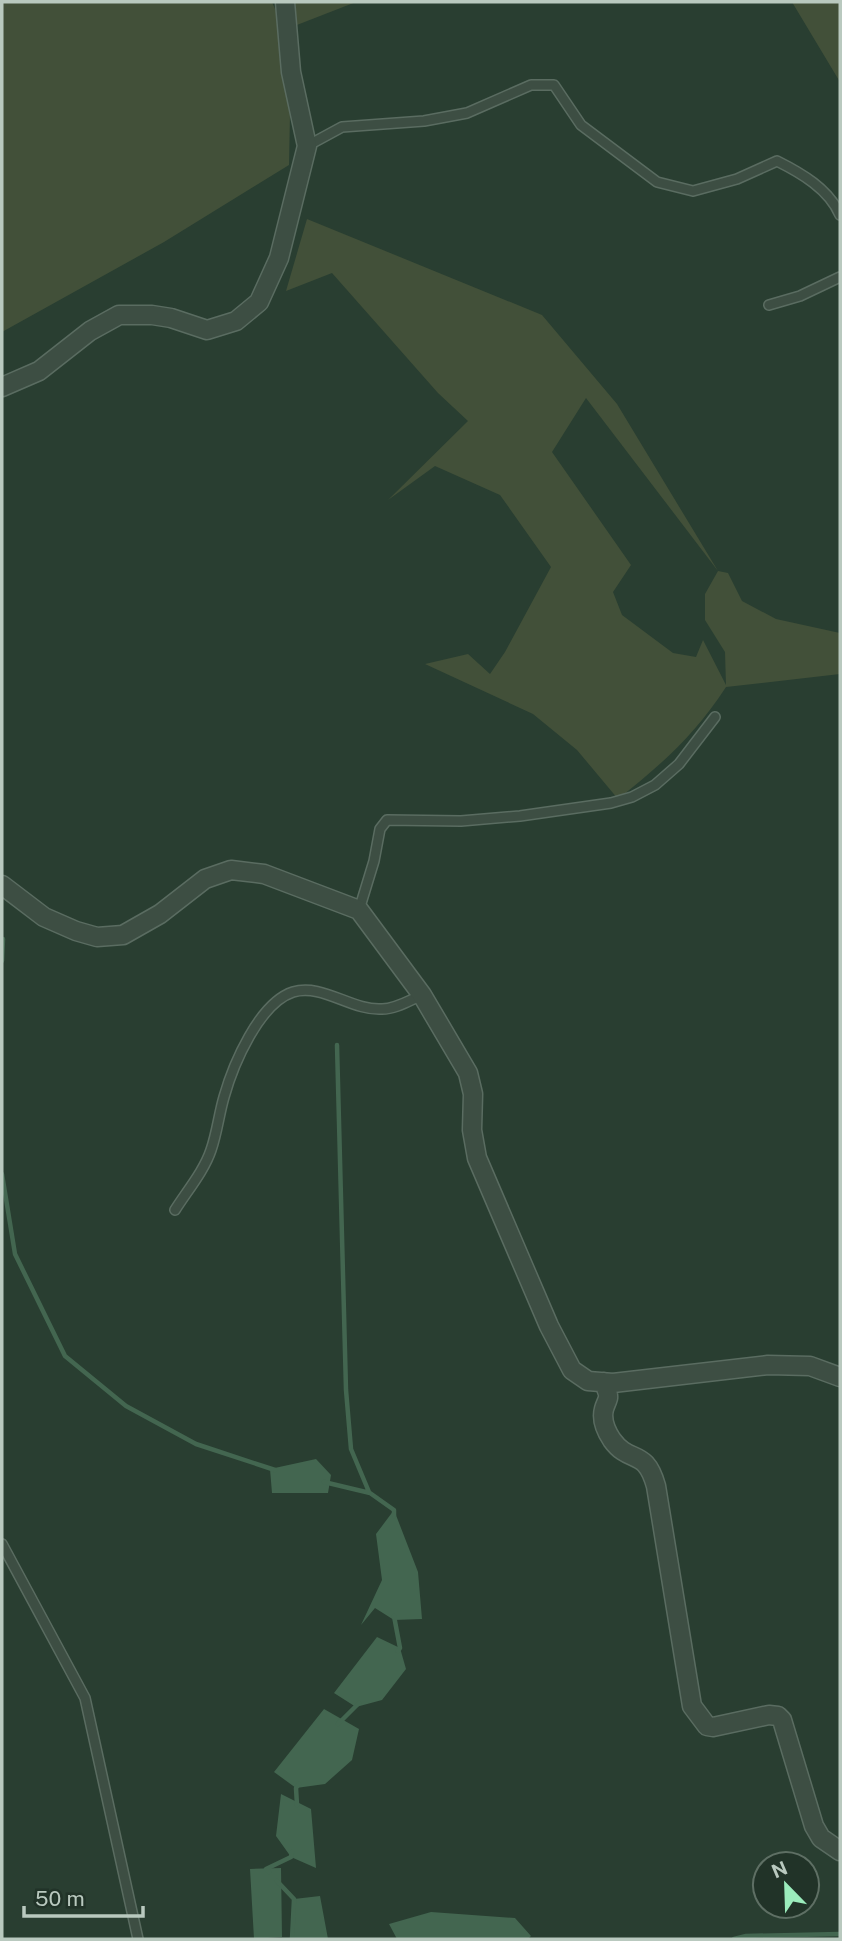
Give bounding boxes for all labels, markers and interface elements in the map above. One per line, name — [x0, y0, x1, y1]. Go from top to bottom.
north arrow — [751, 1850, 821, 1920]
text: N — [768, 1856, 790, 1882]
scale bar — [24, 1874, 144, 1918]
text: 50 m — [35, 1886, 85, 1911]

